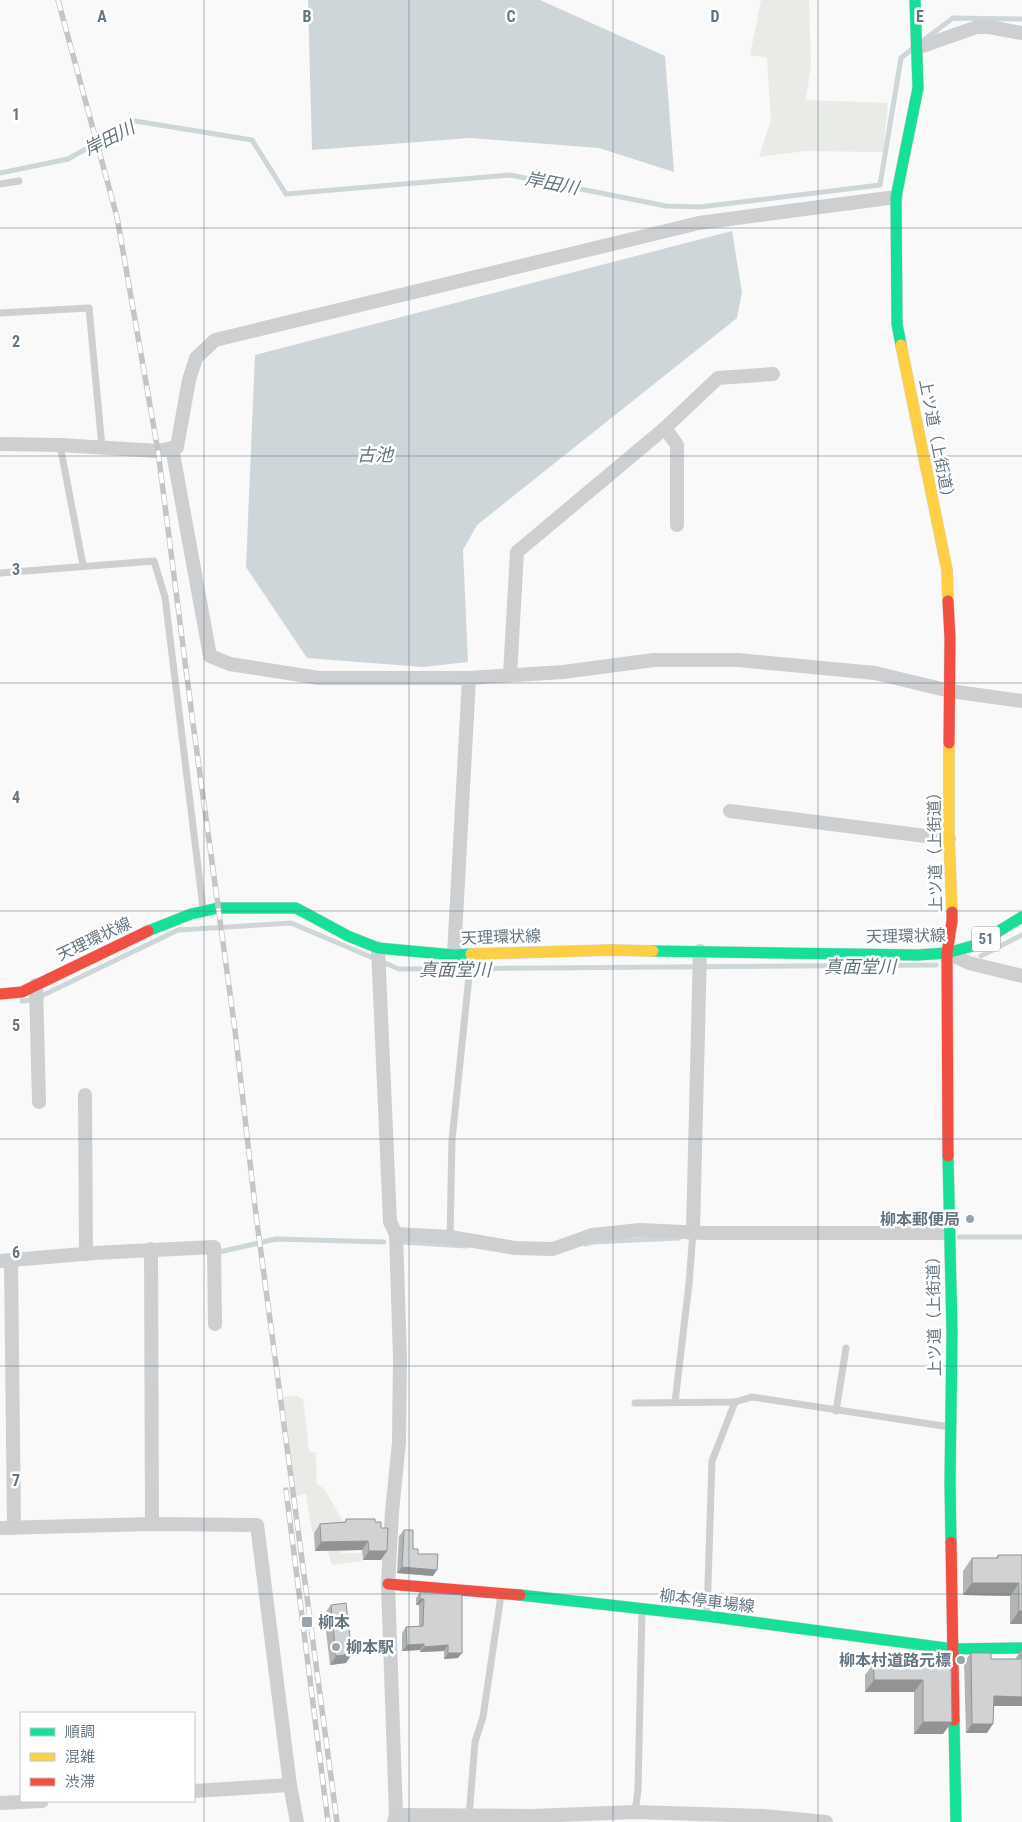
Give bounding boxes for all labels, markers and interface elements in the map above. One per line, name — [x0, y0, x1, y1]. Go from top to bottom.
text: A — [97, 7, 107, 26]
text: B — [303, 7, 312, 26]
text: C — [506, 7, 516, 26]
text: D — [710, 7, 720, 26]
text: E — [916, 7, 924, 26]
text: 1 — [12, 105, 20, 124]
water label: 岸田川 — [80, 115, 140, 160]
water label: 岸田川 — [523, 168, 582, 199]
text: 2 — [12, 332, 20, 351]
street label: 上ツ道（上街道） — [915, 377, 959, 507]
water label: 古池 — [357, 444, 395, 465]
text: 3 — [12, 560, 20, 579]
street label: 上ツ道（上街道） — [924, 784, 946, 912]
text: 4 — [12, 788, 20, 807]
street label: 天理環状線 — [54, 913, 134, 965]
street label: 天理環状線 — [461, 926, 541, 948]
street label: 天理環状線 — [866, 926, 946, 946]
road number: 51 — [972, 926, 1000, 952]
water label: 真面堂川 — [824, 956, 898, 977]
water label: 真面堂川 — [419, 959, 493, 980]
text: 5 — [12, 1016, 20, 1035]
place label: 柳本郵便局 — [880, 1210, 960, 1229]
marker: 柳本郵便局 — [964, 1213, 976, 1225]
text: 6 — [12, 1243, 20, 1262]
street label: 上ツ道（上街道） — [923, 1248, 945, 1376]
text: 7 — [12, 1471, 20, 1490]
street label: 柳本停車場線 — [658, 1586, 756, 1616]
place label: 柳本 — [318, 1613, 350, 1632]
marker: 柳本 — [300, 1615, 314, 1629]
place label: 柳本駅 — [346, 1638, 394, 1657]
marker: 柳本駅 — [330, 1641, 342, 1653]
place label: 柳本村道路元標 — [839, 1651, 951, 1670]
marker: 柳本村道路元標 — [955, 1654, 967, 1666]
legend — [20, 1712, 195, 1802]
text: 順調 — [65, 1723, 95, 1741]
text: 混雑 — [65, 1748, 95, 1766]
text: 渋滞 — [65, 1773, 95, 1791]

